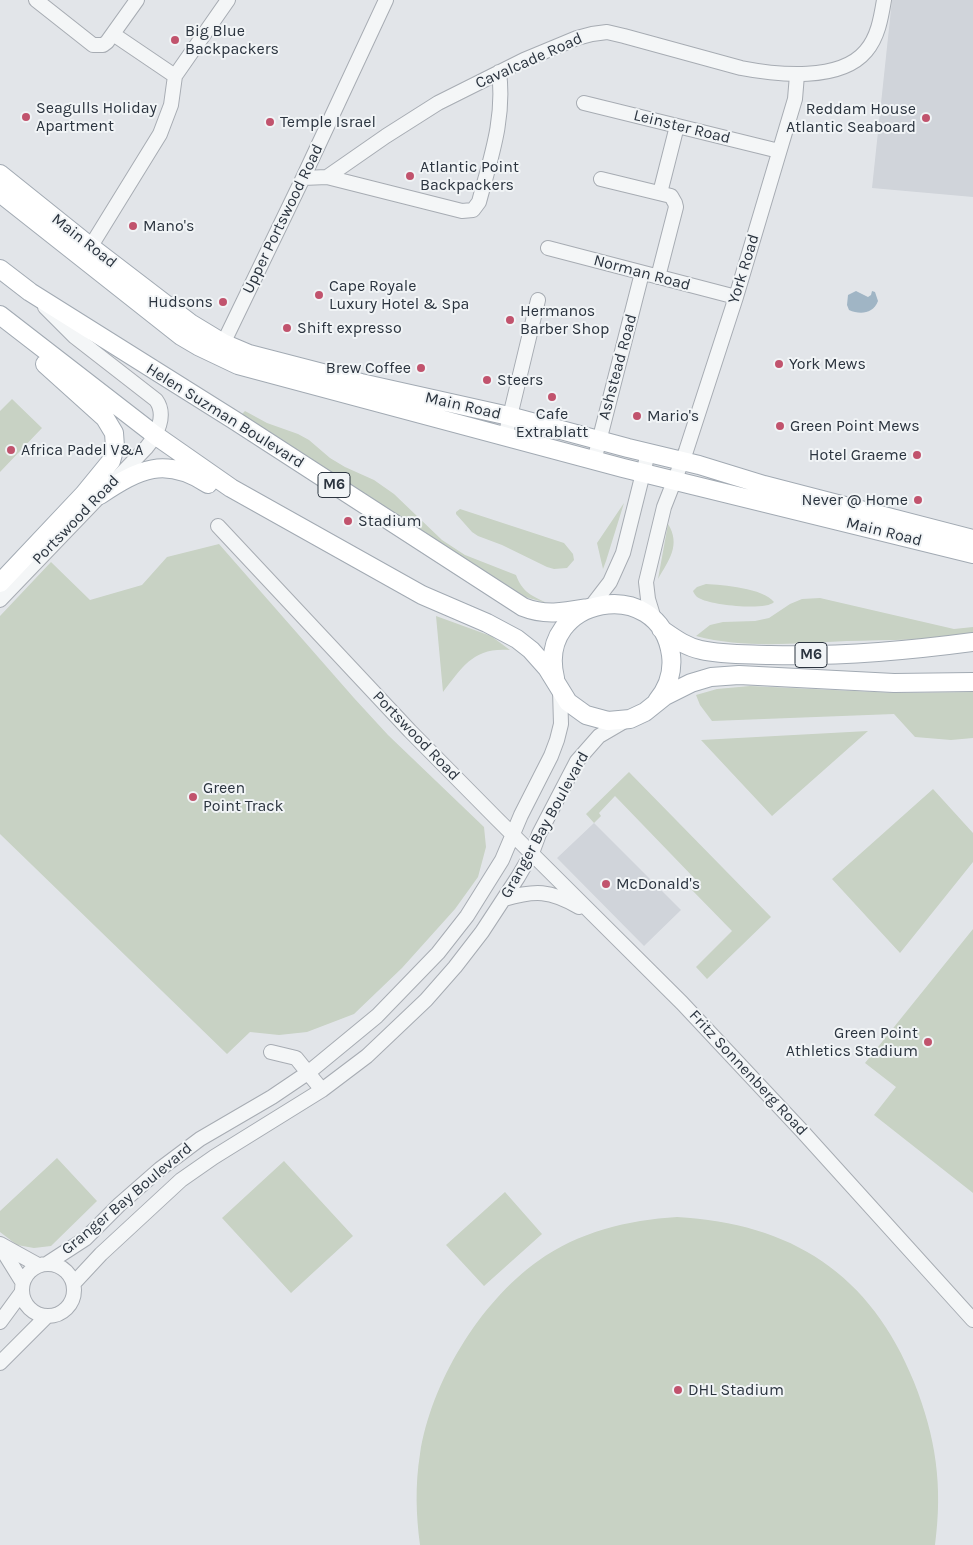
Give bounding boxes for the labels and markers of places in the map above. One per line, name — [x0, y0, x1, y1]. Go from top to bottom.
place label: Big Blue Backpackers — [185, 21, 279, 59]
marker: Big Blue Backpackers — [169, 34, 181, 46]
place label: Seagulls Holiday Apartment — [36, 98, 157, 136]
place label: Reddam House Atlantic Seaboard — [786, 99, 916, 137]
marker: Seagulls Holiday Apartment — [20, 111, 32, 123]
place label: Temple Israel — [280, 112, 376, 132]
marker: Reddam House Atlantic Seaboard — [920, 112, 932, 124]
marker: Temple Israel — [264, 116, 276, 128]
place label: Atlantic Point Backpackers — [420, 157, 519, 195]
marker: Atlantic Point Backpackers — [404, 170, 416, 182]
place label: Mano's — [143, 216, 194, 236]
marker: Mano's — [127, 220, 139, 232]
place label: Cape Royale Luxury Hotel & Spa — [329, 276, 469, 314]
marker: Cape Royale Luxury Hotel & Spa — [313, 289, 325, 301]
place label: Hudsons — [148, 292, 213, 312]
marker: Hudsons — [217, 296, 229, 308]
place label: Hermanos Barber Shop — [520, 301, 609, 339]
marker: Hermanos Barber Shop — [504, 314, 516, 326]
place label: Shift expresso — [297, 318, 402, 338]
marker: Shift expresso — [281, 322, 293, 334]
place label: York Mews — [789, 354, 866, 374]
place label: Brew Coffee — [326, 358, 411, 378]
marker: York Mews — [773, 358, 785, 370]
marker: Brew Coffee — [415, 362, 427, 374]
place label: Steers — [497, 370, 543, 390]
marker: Steers — [481, 374, 493, 386]
marker: Cafe Extrablatt — [546, 391, 558, 403]
place label: Cafe Extrablatt — [516, 404, 588, 442]
place label: Mario's — [647, 406, 699, 426]
marker: Mario's — [631, 410, 643, 422]
place label: Green Point Mews — [790, 416, 920, 436]
marker: Green Point Mews — [774, 420, 786, 432]
place label: Africa Padel V&A — [21, 440, 143, 460]
marker: Africa Padel V&A — [5, 444, 17, 456]
place label: Hotel Graeme — [809, 445, 907, 465]
marker: Hotel Graeme — [911, 449, 923, 461]
place label: Never @ Home — [802, 490, 908, 510]
marker: Never @ Home — [912, 494, 924, 506]
place label: Stadium — [358, 511, 421, 531]
marker: Stadium — [342, 515, 354, 527]
place label: Green Point Track — [203, 778, 284, 816]
marker: Green Point Track — [187, 791, 199, 803]
place label: McDonald's — [616, 874, 700, 894]
marker: McDonald's — [600, 878, 612, 890]
place label: Green Point Athletics Stadium — [786, 1023, 918, 1061]
marker: Green Point Athletics Stadium — [922, 1036, 934, 1048]
place label: DHL Stadium — [688, 1380, 784, 1400]
marker: DHL Stadium — [672, 1384, 684, 1396]

